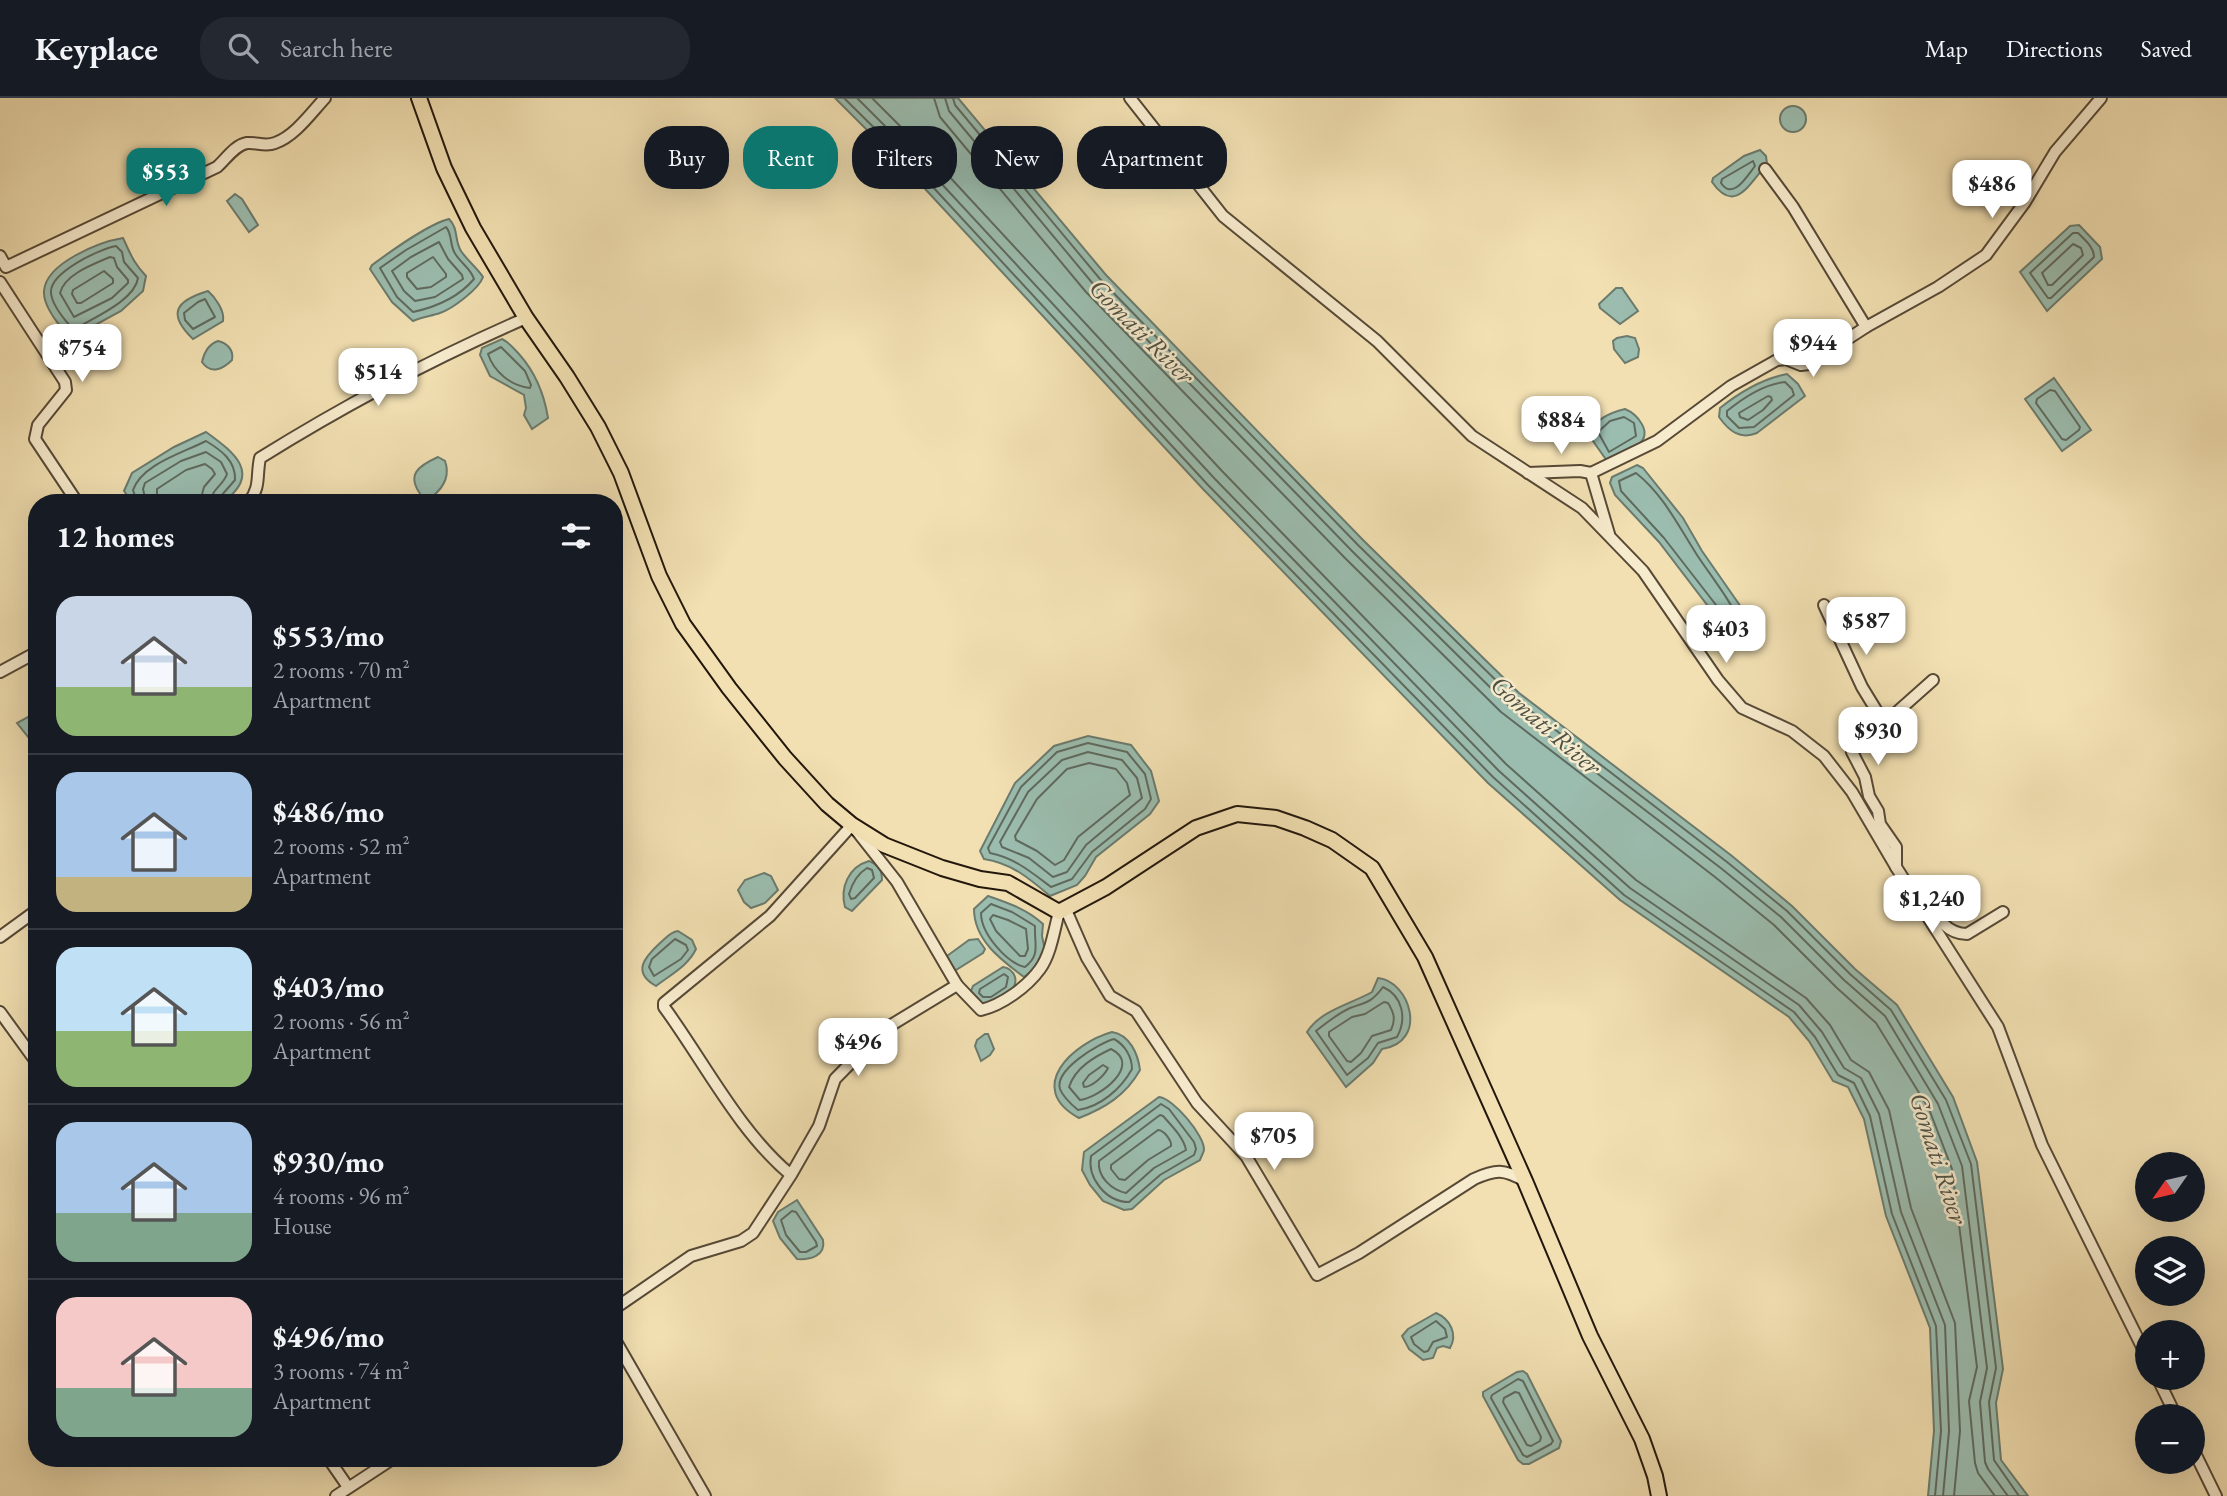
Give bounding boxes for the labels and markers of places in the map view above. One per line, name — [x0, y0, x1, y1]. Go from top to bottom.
pin: $553 — [125, 148, 207, 208]
pin: $486 — [1951, 160, 2033, 220]
pin: $944 — [1772, 320, 1854, 379]
pin: $754 — [41, 324, 123, 384]
pin: $514 — [337, 348, 419, 408]
pin: $884 — [1520, 396, 1602, 456]
pin: $587 — [1825, 598, 1907, 657]
pin: $403 — [1685, 606, 1767, 665]
pin: $930 — [1837, 708, 1919, 767]
pin: $1,240 — [1875, 876, 1989, 935]
pin: $496 — [817, 1018, 899, 1078]
pin: $705 — [1233, 1112, 1315, 1172]

